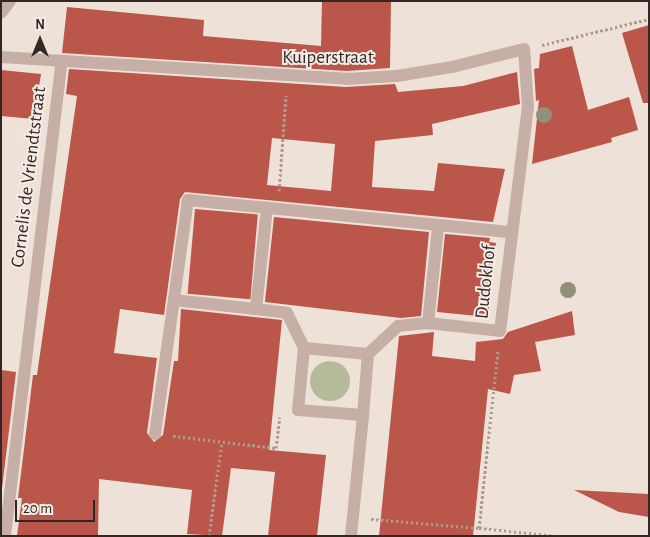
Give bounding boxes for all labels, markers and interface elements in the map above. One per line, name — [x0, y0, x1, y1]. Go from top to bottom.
north arrow — [15, 15, 65, 65]
text: N — [35, 18, 45, 32]
street label: Kuiperstraat — [282, 47, 374, 69]
street label: Cornelis de Vriendtstraat — [7, 85, 51, 269]
street label: Dudokhof — [471, 244, 501, 320]
scale bar — [18, 490, 98, 522]
text: 20 m — [23, 501, 52, 516]

